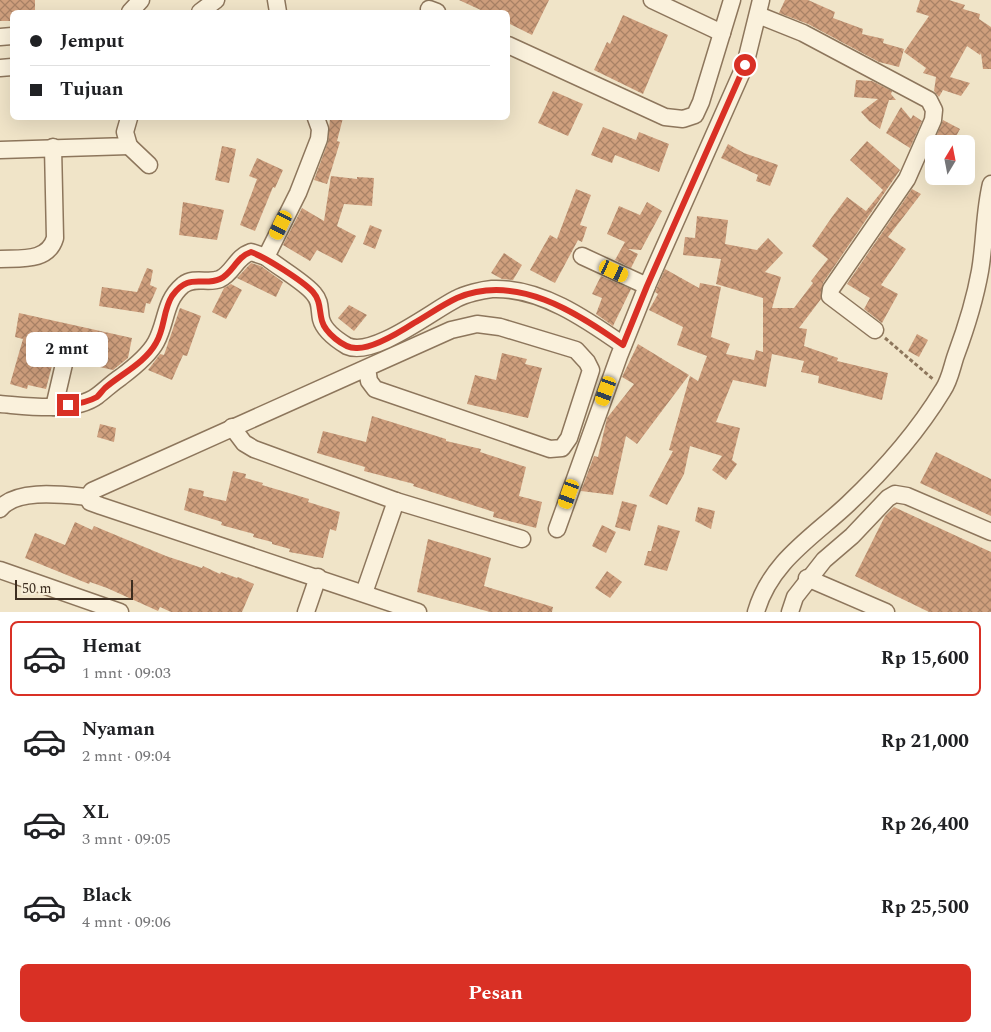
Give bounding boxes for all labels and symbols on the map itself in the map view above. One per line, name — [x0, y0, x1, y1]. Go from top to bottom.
route start — [734, 54, 756, 76]
north arrow — [925, 135, 975, 185]
car — [267, 208, 294, 242]
car — [597, 258, 630, 284]
callout: 2 mnt — [27, 332, 109, 368]
car — [593, 374, 618, 408]
route end — [57, 394, 79, 416]
car — [556, 477, 581, 511]
scale bar — [15, 577, 132, 600]

